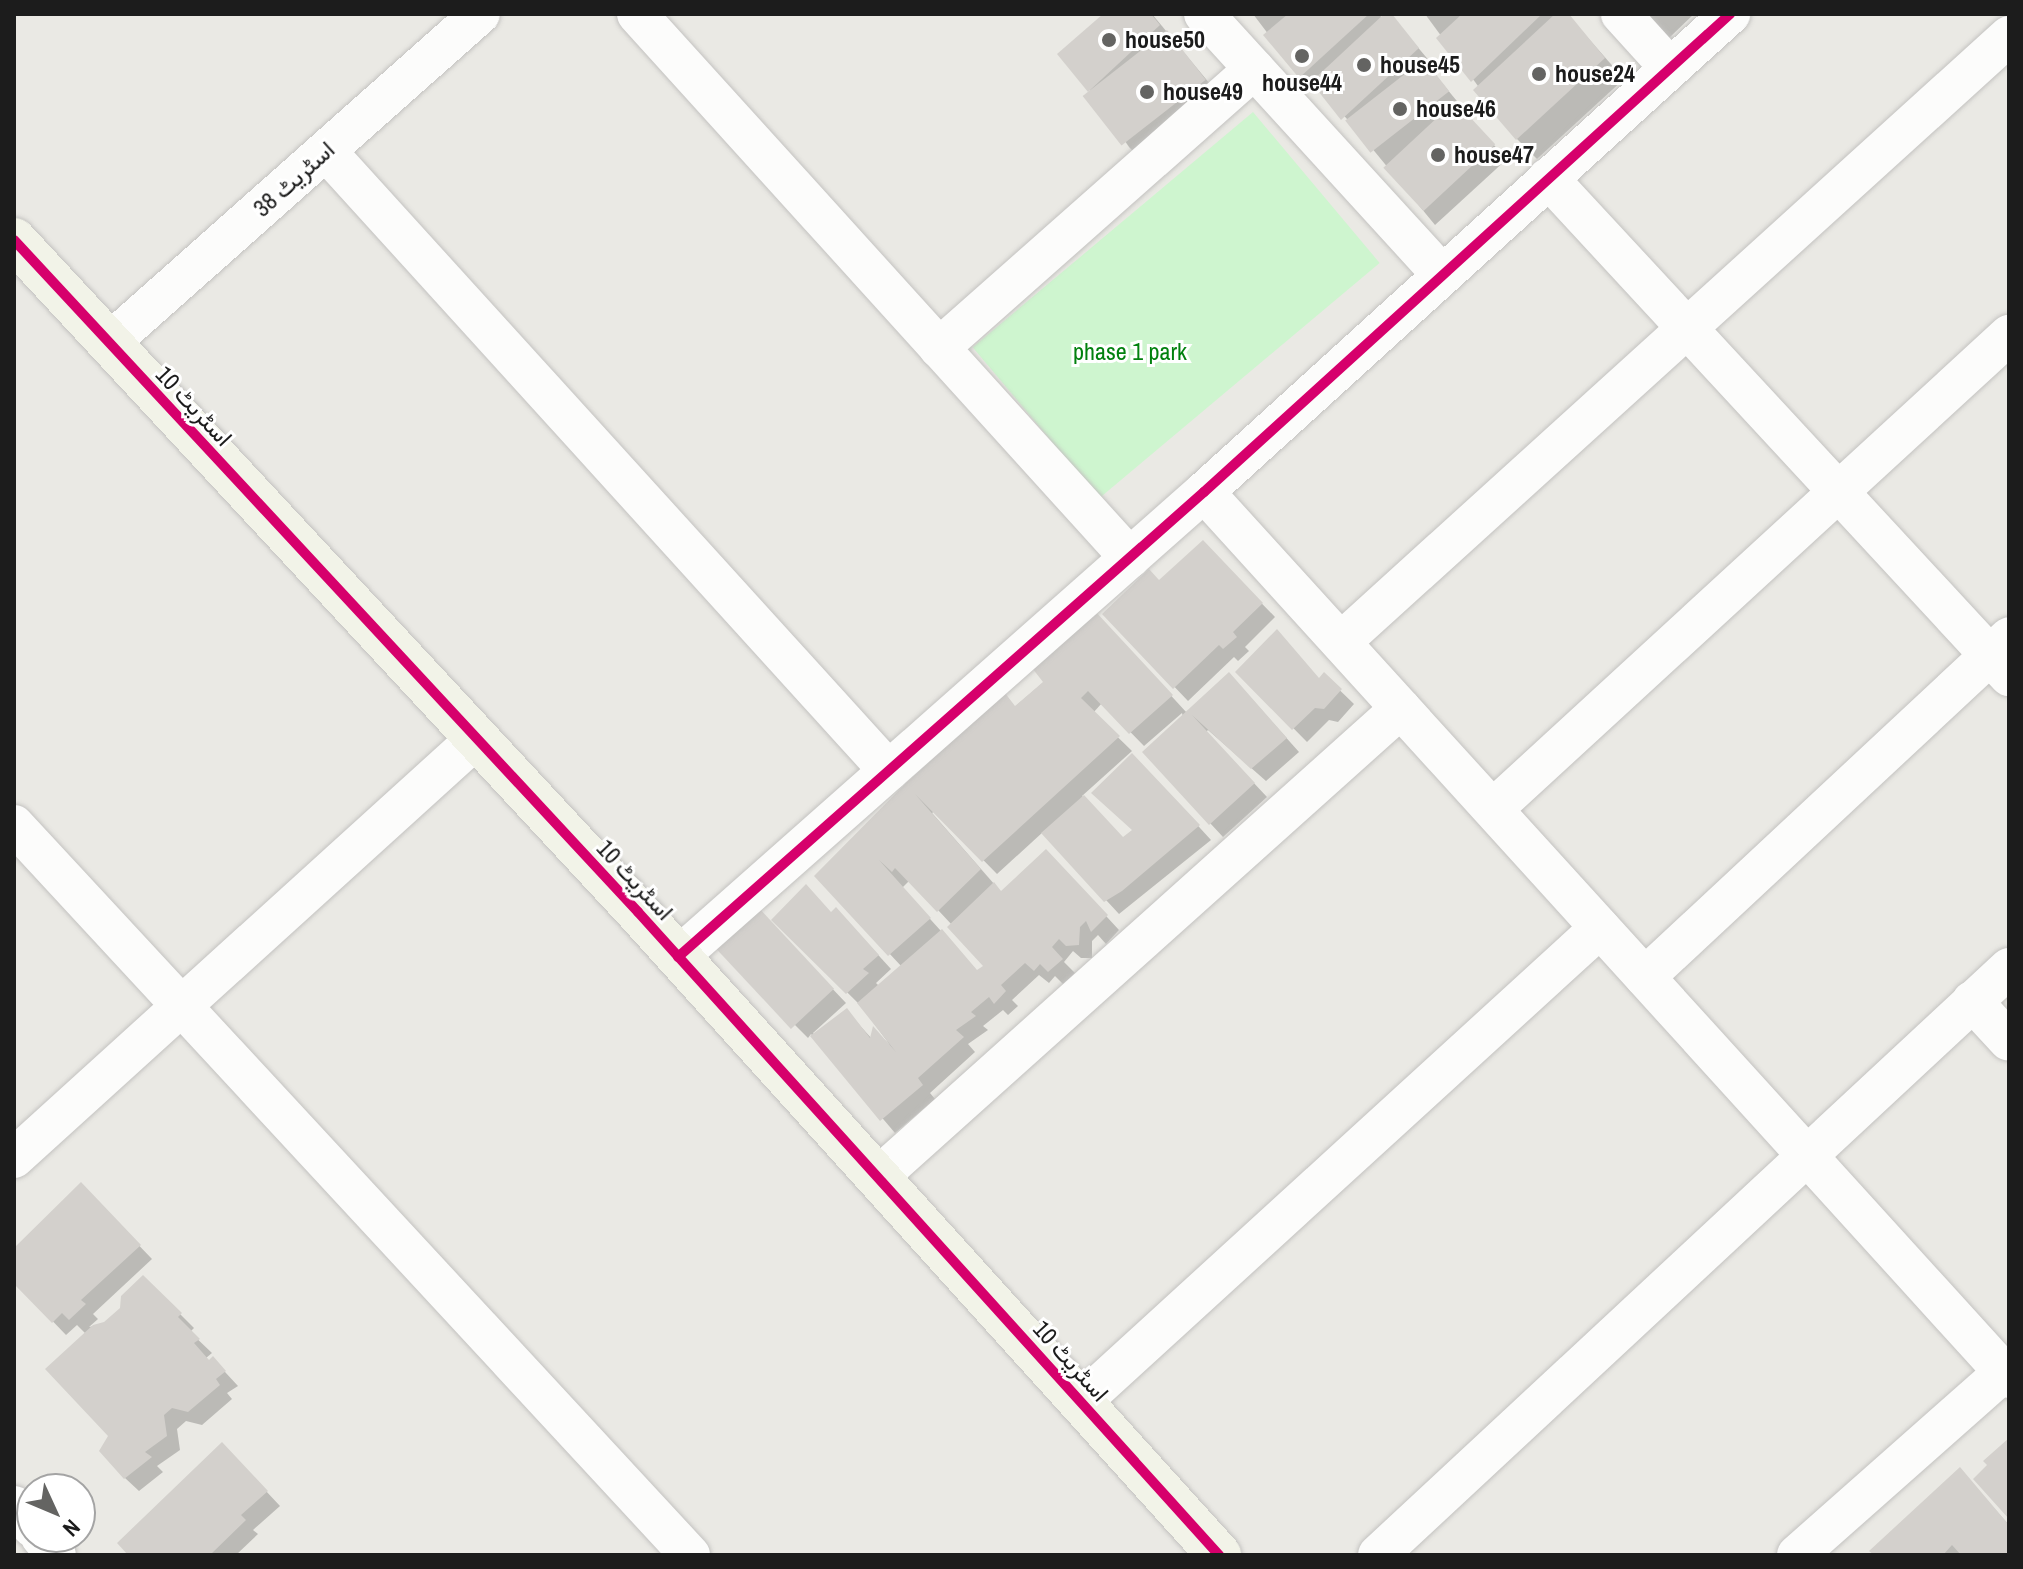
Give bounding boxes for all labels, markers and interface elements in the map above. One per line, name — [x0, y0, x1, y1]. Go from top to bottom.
place label: house50 — [1125, 26, 1205, 54]
marker: house50 — [1100, 31, 1118, 49]
marker: house44 — [1293, 47, 1311, 65]
place label: house45 — [1380, 51, 1460, 79]
marker: house45 — [1355, 56, 1373, 74]
place label: house24 — [1555, 60, 1635, 88]
marker: house24 — [1530, 65, 1548, 83]
place label: house44 — [1262, 69, 1342, 97]
place label: house49 — [1163, 78, 1243, 106]
marker: house49 — [1138, 83, 1156, 101]
place label: house46 — [1416, 95, 1496, 123]
marker: house46 — [1391, 100, 1409, 118]
street label: اسٹریٹ 38 — [248, 135, 340, 223]
place label: house47 — [1454, 141, 1534, 169]
marker: house47 — [1429, 146, 1447, 164]
park label: phase 1 park — [1073, 338, 1187, 366]
street label: اسٹریٹ 10 — [150, 360, 238, 452]
street label: اسٹریٹ 10 — [591, 834, 679, 926]
street label: اسٹریٹ 10 — [1027, 1315, 1115, 1407]
north arrow — [16, 1473, 96, 1553]
text: N — [57, 1513, 87, 1543]

